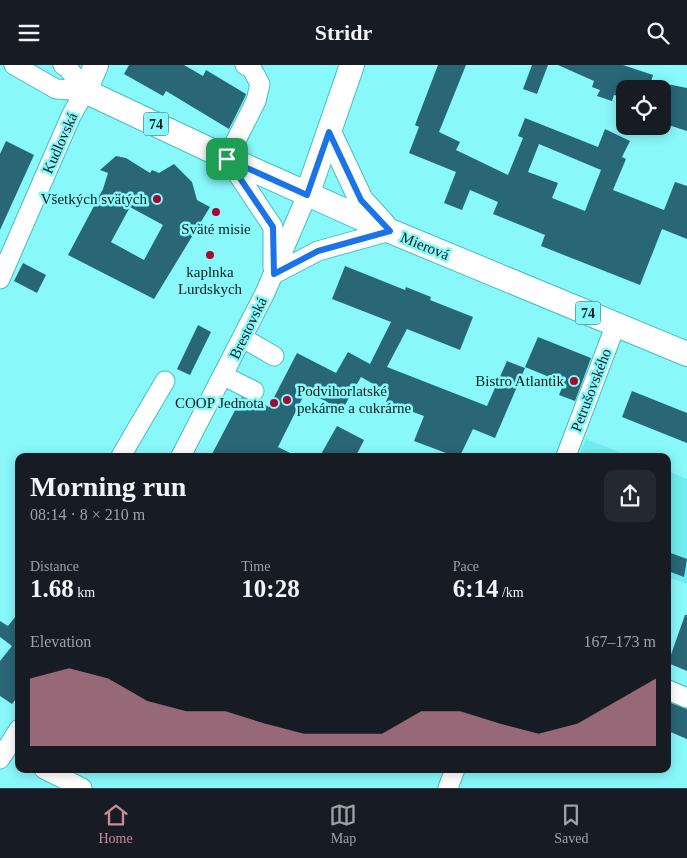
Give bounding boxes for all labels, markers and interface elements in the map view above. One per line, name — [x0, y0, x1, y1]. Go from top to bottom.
icon: menu — [15, 19, 43, 47]
icon: search — [644, 19, 672, 47]
text: Stridr — [315, 20, 372, 45]
map controls — [616, 80, 671, 135]
button: locate — [616, 80, 671, 135]
street label: Kudlovská — [39, 110, 81, 176]
road number: 74 — [144, 113, 168, 135]
pin — [206, 138, 248, 180]
icon: arrive — [213, 145, 241, 173]
place label: Všetkých svätých — [41, 191, 147, 207]
marker: Všetkých svätých — [151, 193, 163, 205]
marker: Sväté misie — [210, 206, 222, 218]
place label: Sväté misie — [181, 221, 251, 237]
street label: Mierová — [398, 229, 452, 263]
marker: kaplnka Lurdskych — [204, 249, 216, 261]
place label: kaplnka Lurdskych — [178, 264, 243, 297]
street label: Brestovská — [226, 294, 270, 361]
road number: 74 — [576, 302, 600, 325]
street label: Petrušovského — [568, 346, 614, 434]
place label: Bistro Atlantik — [475, 373, 564, 389]
marker: Bistro Atlantik — [568, 375, 580, 387]
place label: Podvihorlatské pekárne a cukrárne — [297, 383, 411, 416]
marker: Podvihorlatské pekárne a cukrárne — [281, 394, 293, 406]
place label: COOP Jednota — [175, 395, 264, 411]
marker: COOP Jednota — [268, 397, 280, 409]
button: share — [604, 470, 656, 522]
text: Morning run — [30, 471, 186, 502]
text: 08:14 · 8 × 210 m — [30, 506, 145, 523]
text: Distance — [30, 559, 79, 574]
text: Time — [241, 559, 270, 574]
text: Pace — [453, 559, 479, 574]
text: 1.68 — [30, 575, 74, 602]
text: 10:28 — [241, 575, 300, 602]
text: 6:14 — [453, 575, 498, 602]
text: km — [74, 585, 95, 600]
text: /km — [498, 585, 524, 600]
text: Elevation — [30, 633, 91, 650]
text: 167–173 m — [584, 633, 656, 650]
tab: Home — [98, 801, 133, 847]
tab: Map — [329, 801, 357, 847]
tab: Saved — [554, 801, 589, 847]

